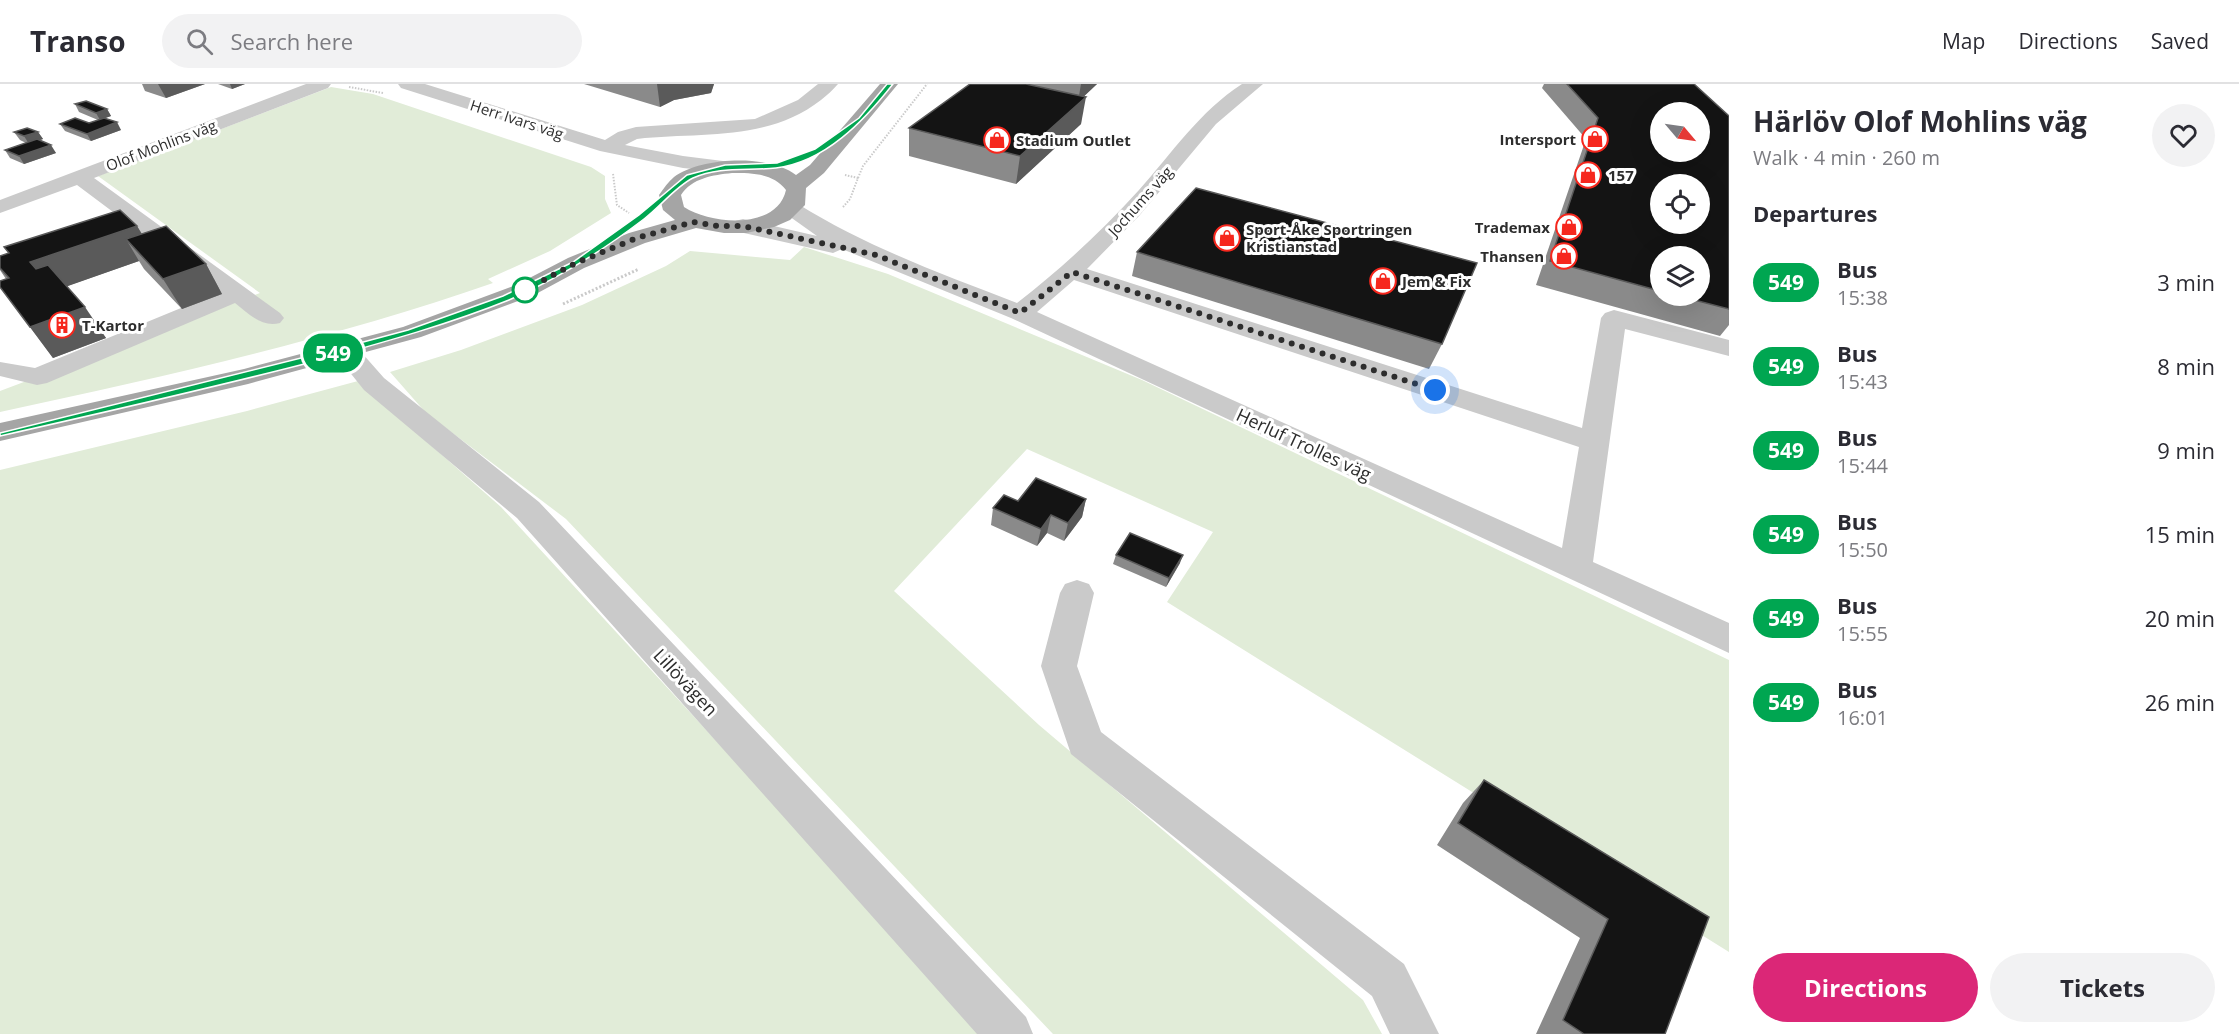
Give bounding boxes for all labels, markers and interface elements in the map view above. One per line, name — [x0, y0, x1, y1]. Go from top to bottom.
search box — [162, 14, 582, 68]
text: Transo — [30, 22, 126, 60]
icon: search — [183, 25, 216, 58]
text: Search here — [231, 26, 353, 56]
text: Map — [1942, 27, 1985, 55]
text: Directions — [2018, 27, 2118, 55]
text: Saved — [2151, 27, 2209, 55]
street label: Herr Ivars väg — [468, 95, 566, 143]
north arrow — [1650, 102, 1710, 162]
map controls — [1650, 102, 1710, 306]
text: Härlöv Olof Mohlins väg — [1753, 102, 2087, 140]
button: heart — [2152, 104, 2215, 167]
street label: Olof Mohlins väg — [103, 115, 219, 175]
shop icon: Intersport — [1580, 124, 1610, 154]
shop icon: Stadium Outlet — [982, 125, 1012, 155]
place label: Intersport — [1499, 129, 1576, 149]
place label: Stadium Outlet — [1016, 130, 1131, 150]
text: Walk · 4 min · 260 m — [1753, 144, 1940, 171]
shop icon: 157 — [1573, 160, 1603, 190]
street label: Jochums väg — [1102, 162, 1177, 242]
place label: 157 — [1608, 165, 1634, 185]
button: locate — [1650, 174, 1710, 234]
text: Departures — [1753, 198, 1877, 228]
shop icon: Trademax — [1554, 212, 1584, 242]
place label: Trademax — [1475, 217, 1550, 237]
place label: Sport-Åke Sportringen Kristianstad — [1246, 219, 1412, 256]
shop icon: Sport-Åke Sportringen Kristianstad — [1212, 223, 1242, 253]
shop icon: Thansen — [1549, 241, 1579, 271]
place label: Thansen — [1480, 246, 1544, 266]
button: layers — [1650, 246, 1710, 306]
text: Bus — [1837, 254, 1877, 284]
shop icon: Jem & Fix — [1368, 266, 1398, 296]
text: 3 min — [2157, 267, 2215, 297]
text: 549 — [1768, 268, 1804, 296]
place label: Jem & Fix — [1400, 271, 1471, 291]
unlabelled marker — [512, 277, 538, 303]
text: 15:38 — [1837, 284, 1888, 311]
building icon: T-Kartor — [47, 310, 77, 340]
place label: T-Kartor — [82, 315, 144, 335]
line badge: 549 — [298, 334, 368, 372]
text: Bus — [1837, 338, 1877, 368]
text: 549 — [315, 339, 351, 367]
text: 8 min — [2157, 351, 2215, 381]
text: 549 — [1768, 352, 1804, 380]
text: 15:43 — [1837, 368, 1888, 395]
your location — [1420, 375, 1450, 405]
street label: Herluf Trolles väg — [1233, 402, 1376, 486]
text: Bus — [1837, 422, 1877, 452]
text: 9 min — [2157, 435, 2215, 465]
text: 549 — [1768, 436, 1804, 464]
text: 15:44 — [1837, 452, 1888, 479]
text: Bus — [1837, 506, 1877, 536]
text: 15 min — [2145, 519, 2215, 549]
text: 549 — [1768, 520, 1804, 548]
text: 15:50 — [1837, 536, 1888, 563]
text: Bus — [1837, 590, 1877, 620]
text: 20 min — [2145, 603, 2215, 633]
text: 549 — [1768, 604, 1804, 632]
text: 15:55 — [1837, 620, 1888, 647]
street label: Lillövägen — [649, 643, 723, 721]
text: Bus — [1837, 674, 1877, 704]
text: 26 min — [2145, 687, 2215, 717]
text: 549 — [1768, 688, 1804, 716]
text: 16:01 — [1837, 704, 1888, 731]
button: Directions — [1753, 953, 1978, 1022]
button: Tickets — [1990, 953, 2215, 1022]

